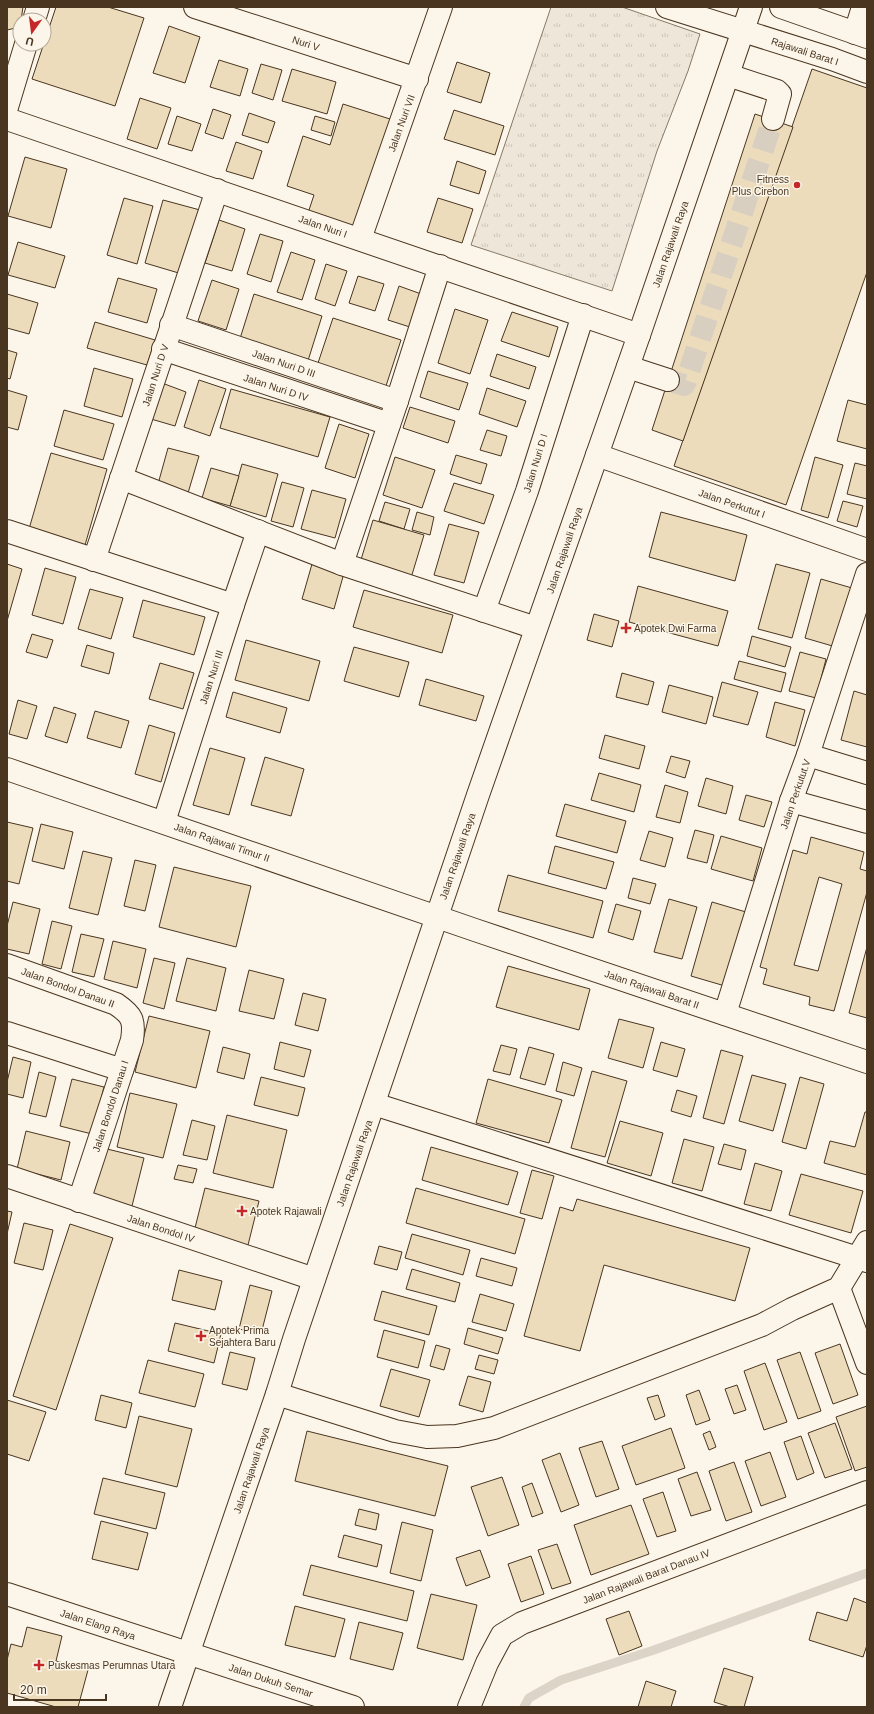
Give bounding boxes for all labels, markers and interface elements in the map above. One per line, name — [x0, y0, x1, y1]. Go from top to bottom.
north arrow — [12, 12, 52, 52]
street label: Nuri V — [291, 34, 321, 53]
text: U — [24, 35, 35, 48]
street label: Rajawali Barat I — [770, 35, 840, 68]
street label: Jalan Nuri VII — [386, 93, 417, 153]
place label: Fitness Plus Cirebon — [732, 174, 789, 197]
marker: Fitness Plus Cirebon — [792, 180, 802, 190]
street label: Jalan Rajawali Raya — [651, 199, 691, 289]
street label: Jalan Nuri I — [297, 213, 349, 240]
street label: Jalan Nuri D V — [140, 342, 171, 408]
street label: Jalan Nuri D III — [251, 348, 317, 379]
street label: Jalan Nuri D IV — [242, 372, 310, 403]
street label: Jalan Nuri D I — [521, 433, 550, 494]
street label: Jalan Perkutut I — [697, 487, 766, 520]
street label: Jalan Rajawali Raya — [545, 505, 585, 595]
marker: Apotek Dwi Farma — [621, 623, 631, 633]
place label: Apotek Dwi Farma — [634, 623, 717, 634]
street label: Jalan Nuri III — [198, 649, 225, 706]
street label: Jalan Perkutut.V — [778, 757, 813, 831]
street label: Jalan Rajawali Raya — [438, 811, 478, 901]
street label: Jalan Rajawali Timur II — [172, 821, 271, 864]
street label: Jalan Bondol Danau II — [20, 965, 116, 1009]
street label: Jalan Rajawali Barat II — [603, 968, 701, 1011]
street label: Jalan Bondol Danau I — [90, 1059, 130, 1153]
street label: Jalan Rajawali Raya — [335, 1118, 375, 1208]
marker: Apotek Rajawali — [237, 1206, 247, 1216]
place label: Apotek Rajawali — [250, 1206, 322, 1217]
street label: Jalan Bondol IV — [126, 1212, 196, 1245]
place label: Apotek Prima Sejahtera Baru — [209, 1325, 276, 1348]
marker: Apotek Prima Sejahtera Baru — [196, 1331, 206, 1341]
street label: Jalan Rajawali Raya — [232, 1425, 272, 1515]
street label: Jalan Rajawali Barat Danau IV — [581, 1547, 712, 1606]
street label: Jalan Elang Raya — [59, 1607, 137, 1642]
marker: Puskesmas Perumnas Utara — [33, 1659, 45, 1671]
place label: Puskesmas Perumnas Utara — [48, 1660, 176, 1671]
street label: Jalan Dukuh Semar — [227, 1662, 315, 1699]
scale bar — [14, 1676, 106, 1702]
text: 20 m — [20, 1683, 47, 1697]

